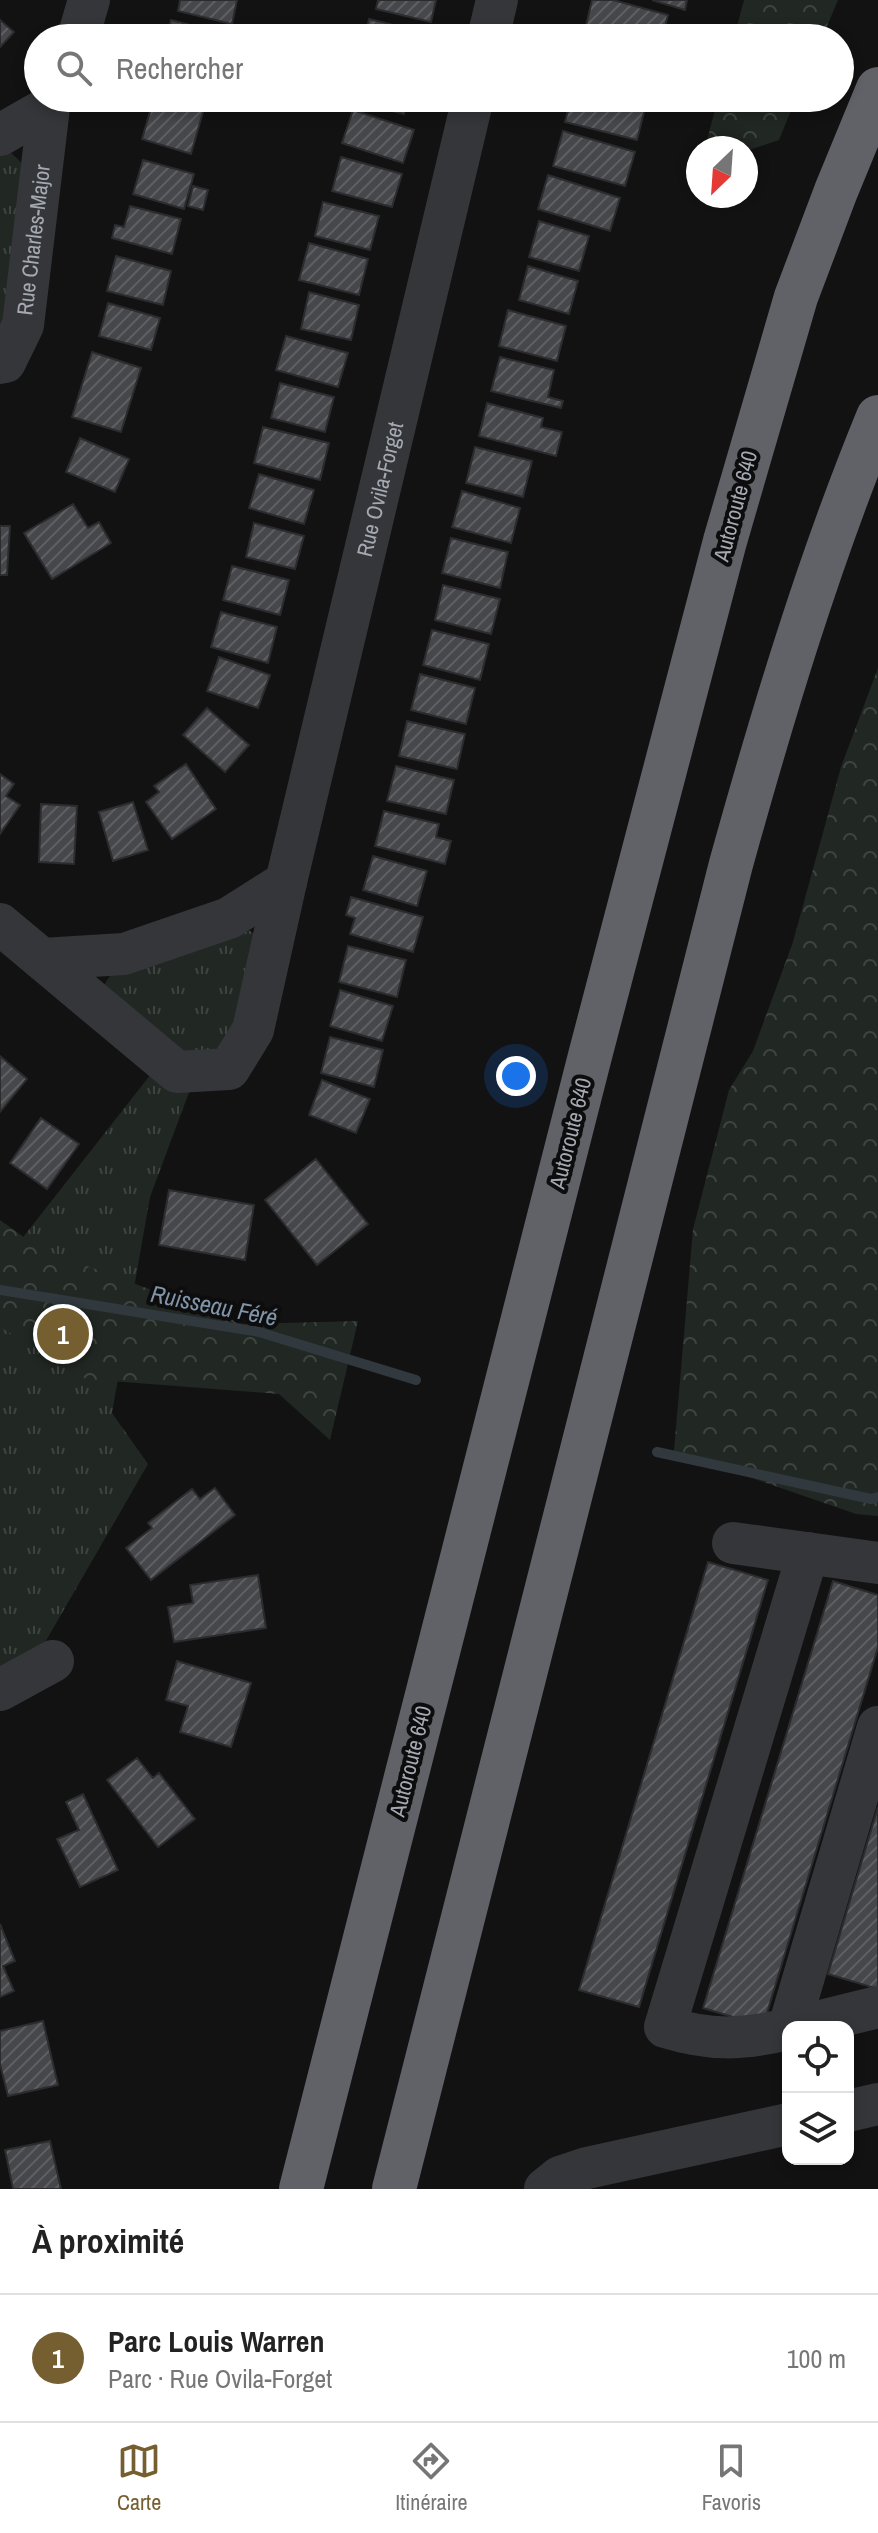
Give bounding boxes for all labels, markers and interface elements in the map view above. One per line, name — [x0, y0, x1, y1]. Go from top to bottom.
search box — [24, 24, 854, 112]
icon: search — [52, 46, 96, 90]
text: Rechercher — [116, 48, 243, 88]
north arrow — [686, 136, 758, 208]
street label: Rue Charles-Major — [9, 163, 57, 317]
street label: Rue Ovila-Forget — [349, 419, 410, 560]
street label: Autoroute 640 — [706, 447, 764, 566]
your location — [496, 1056, 536, 1096]
street label: Autoroute 640 — [541, 1074, 598, 1193]
water label: Ruisseau Féré — [148, 1277, 280, 1333]
pin: 1 — [37, 1304, 89, 1364]
street label: Autoroute 640 — [381, 1702, 438, 1821]
map controls — [782, 2021, 854, 2165]
button: locate — [782, 2021, 854, 2093]
button: layers — [782, 2093, 854, 2165]
text: À proximité — [32, 2218, 184, 2264]
text: Parc Louis Warren — [108, 2321, 324, 2361]
text: 1 — [52, 2341, 64, 2376]
text: 100 m — [787, 2341, 846, 2376]
text: Parc · Rue Ovila-Forget — [108, 2361, 332, 2396]
tab: Carte — [117, 2439, 161, 2517]
tab: Itinéraire — [395, 2439, 468, 2517]
tab: Favoris — [702, 2439, 761, 2517]

